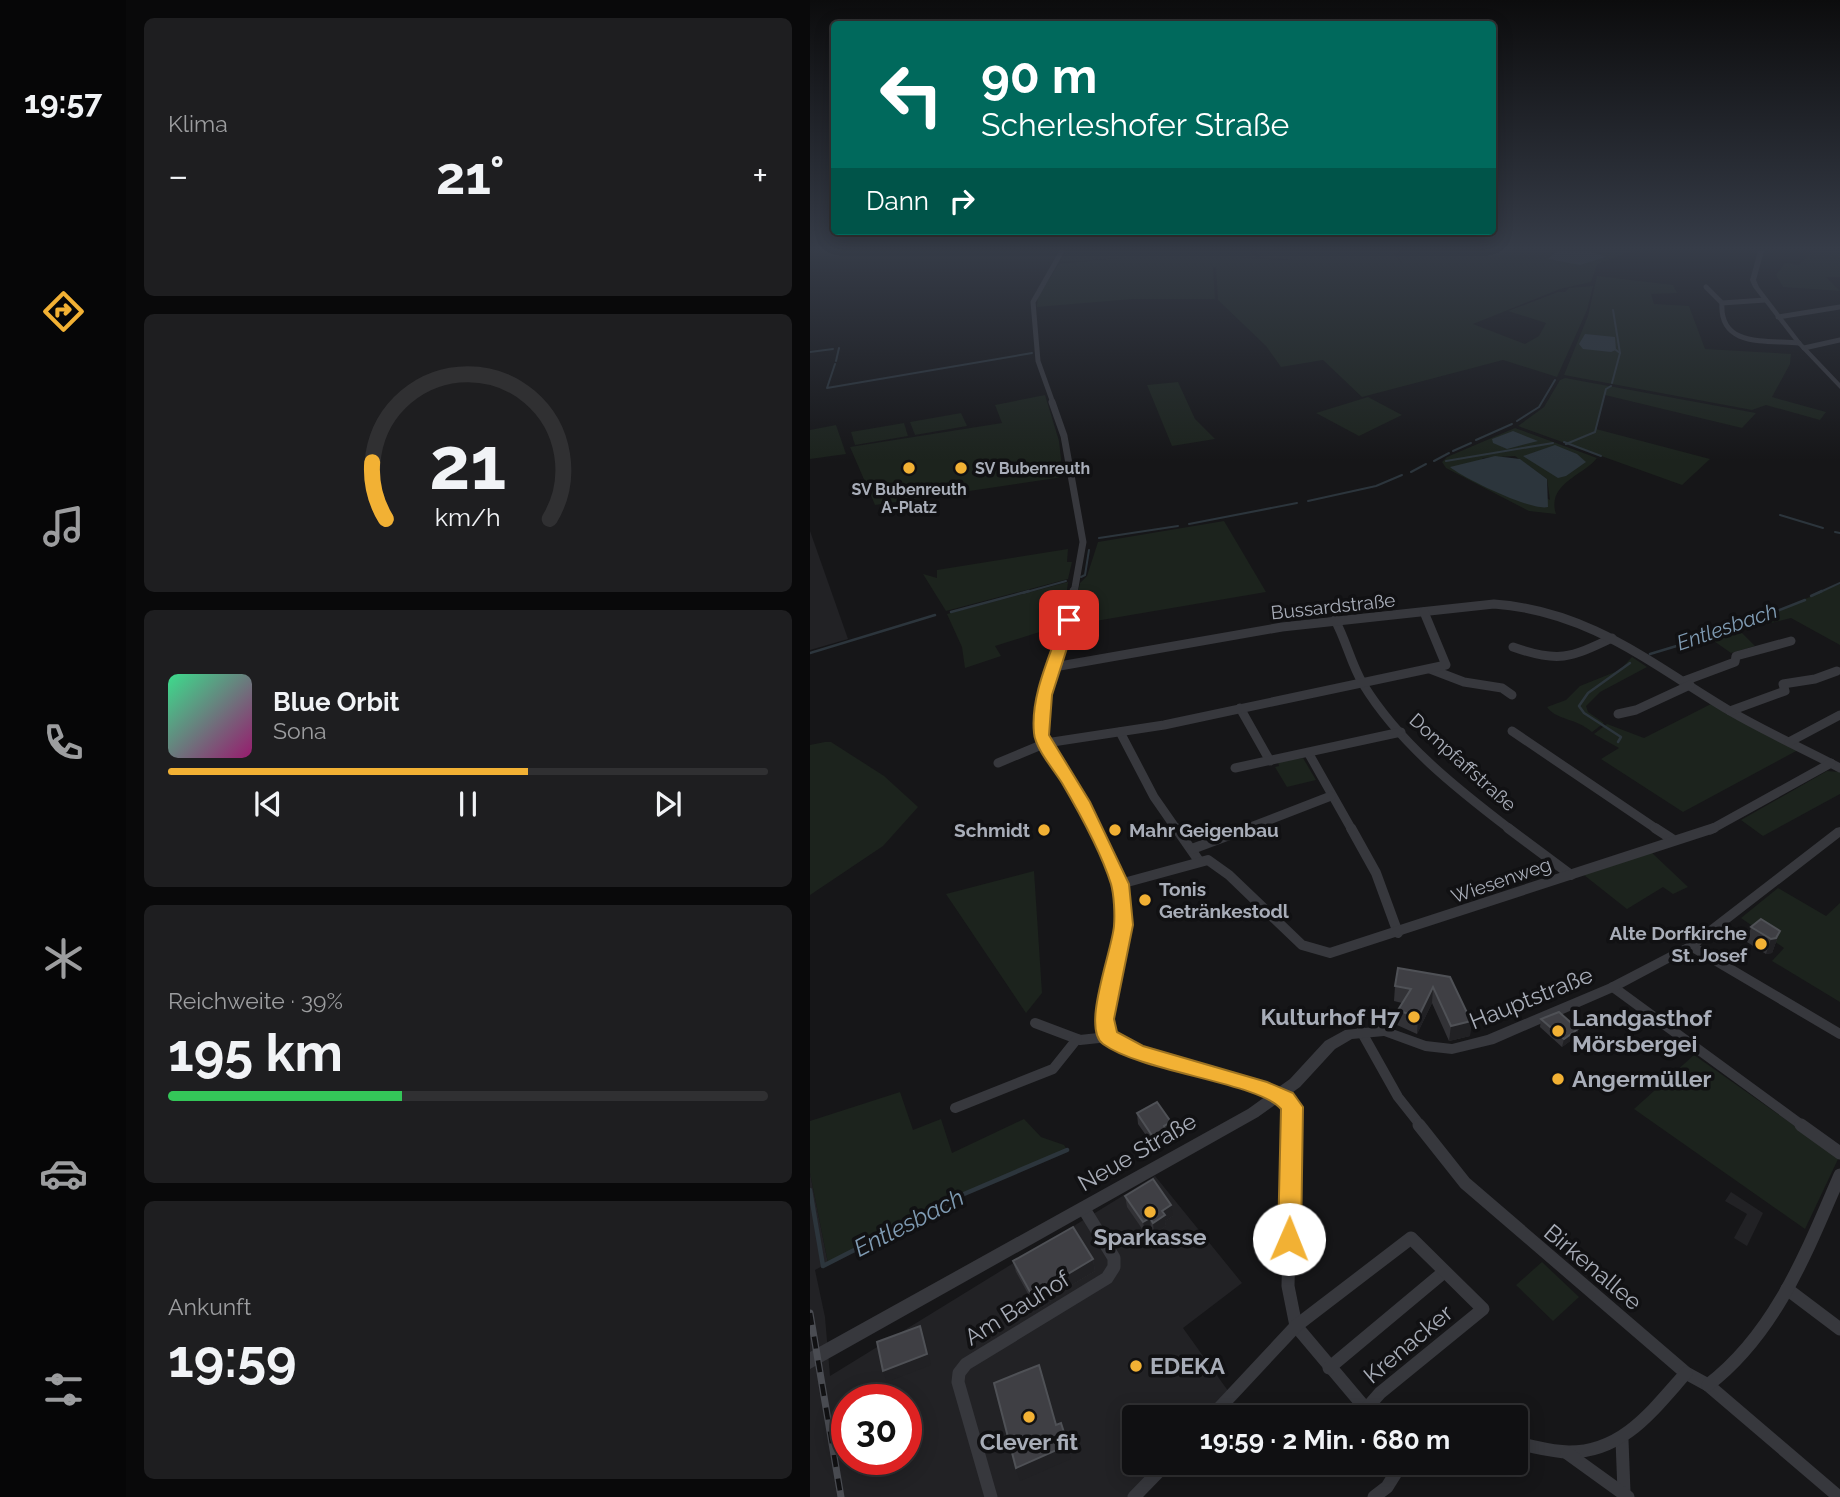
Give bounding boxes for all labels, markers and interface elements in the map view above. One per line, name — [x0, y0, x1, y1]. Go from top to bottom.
text: 90 m — [981, 47, 1097, 104]
icon: left — [866, 49, 957, 140]
text: 19:57 — [24, 83, 102, 120]
text: Scherleshofer Straße — [981, 106, 1289, 143]
text: Klima — [168, 110, 228, 137]
text: 21° — [436, 145, 505, 206]
text: − — [168, 153, 188, 198]
text: + — [752, 153, 768, 198]
icon: right — [943, 182, 981, 220]
text: Dann — [866, 186, 929, 216]
icon: directions — [39, 287, 88, 336]
text: 21 — [429, 421, 507, 506]
place label: SV Bubenreuth — [975, 459, 1090, 478]
marker: SV Bubenreuth A-Platz — [901, 460, 917, 476]
marker: SV Bubenreuth — [953, 460, 969, 476]
place label: SV Bubenreuth A-Platz — [851, 480, 967, 517]
text: km/h — [435, 501, 501, 531]
icon: music — [39, 502, 88, 551]
street label: Bussardstraße — [1270, 589, 1396, 623]
pin — [1039, 590, 1099, 650]
water label: Entlesbach — [1673, 598, 1780, 655]
icon: arrive — [1050, 601, 1088, 639]
text: Blue Orbit — [273, 687, 400, 717]
street label: Dompfaffstraße — [1405, 708, 1521, 816]
text: Sona — [273, 717, 327, 744]
icon: phone — [39, 718, 88, 767]
icon: previous — [249, 785, 287, 823]
icon: pause — [449, 785, 487, 823]
icon: next — [649, 785, 687, 823]
place label: Schmidt — [954, 819, 1031, 841]
place label: Mahr Geigenbau — [1129, 819, 1279, 841]
marker: Schmidt — [1036, 822, 1052, 838]
marker: Mahr Geigenbau — [1107, 822, 1123, 838]
street label: Wiesenweg — [1448, 853, 1554, 907]
place label: Tonis Getränkestodl — [1159, 878, 1290, 922]
marker: Tonis Getränkestodl — [1137, 892, 1153, 908]
place label: Alte Dorfkirche St. Josef — [1610, 922, 1748, 966]
icon: climate — [39, 934, 88, 983]
marker: Alte Dorfkirche St. Josef — [1753, 936, 1769, 952]
street label: Hauptstraße — [1465, 961, 1596, 1034]
text: Reichweite · 39% — [168, 987, 343, 1014]
place label: Kulturhof H7 — [1260, 1003, 1400, 1030]
place label: Landgasthof Mörsbergei — [1572, 1004, 1713, 1057]
marker: Kulturhof H7 — [1406, 1009, 1422, 1025]
text: 195 km — [168, 1022, 343, 1083]
marker: Landgasthof Mörsbergei — [1550, 1023, 1566, 1039]
place label: Angermüller — [1572, 1065, 1712, 1092]
marker: Angermüller — [1550, 1071, 1566, 1087]
street label: Neue Straße — [1073, 1107, 1201, 1196]
icon: car — [39, 1149, 88, 1198]
water label: Entlesbach — [849, 1182, 969, 1263]
position arrow — [1252, 1202, 1326, 1276]
marker: Sparkasse — [1142, 1204, 1158, 1220]
street label: Birkenallee — [1539, 1218, 1648, 1315]
place label: Sparkasse — [1093, 1223, 1207, 1250]
street label: Am Bauhof — [959, 1264, 1075, 1350]
text: Ankunft — [168, 1293, 251, 1320]
street label: Krenacker — [1358, 1299, 1458, 1389]
text: 19:59 — [168, 1328, 297, 1389]
place label: EDEKA — [1150, 1352, 1226, 1379]
marker: EDEKA — [1128, 1358, 1144, 1374]
icon: filters — [39, 1365, 88, 1414]
speed limit sign: 30 — [831, 1384, 922, 1475]
marker: Clever fit — [1021, 1409, 1037, 1425]
text: 19:59 · 2 Min. · 680 m — [1200, 1425, 1450, 1455]
place label: Clever fit — [980, 1428, 1078, 1455]

